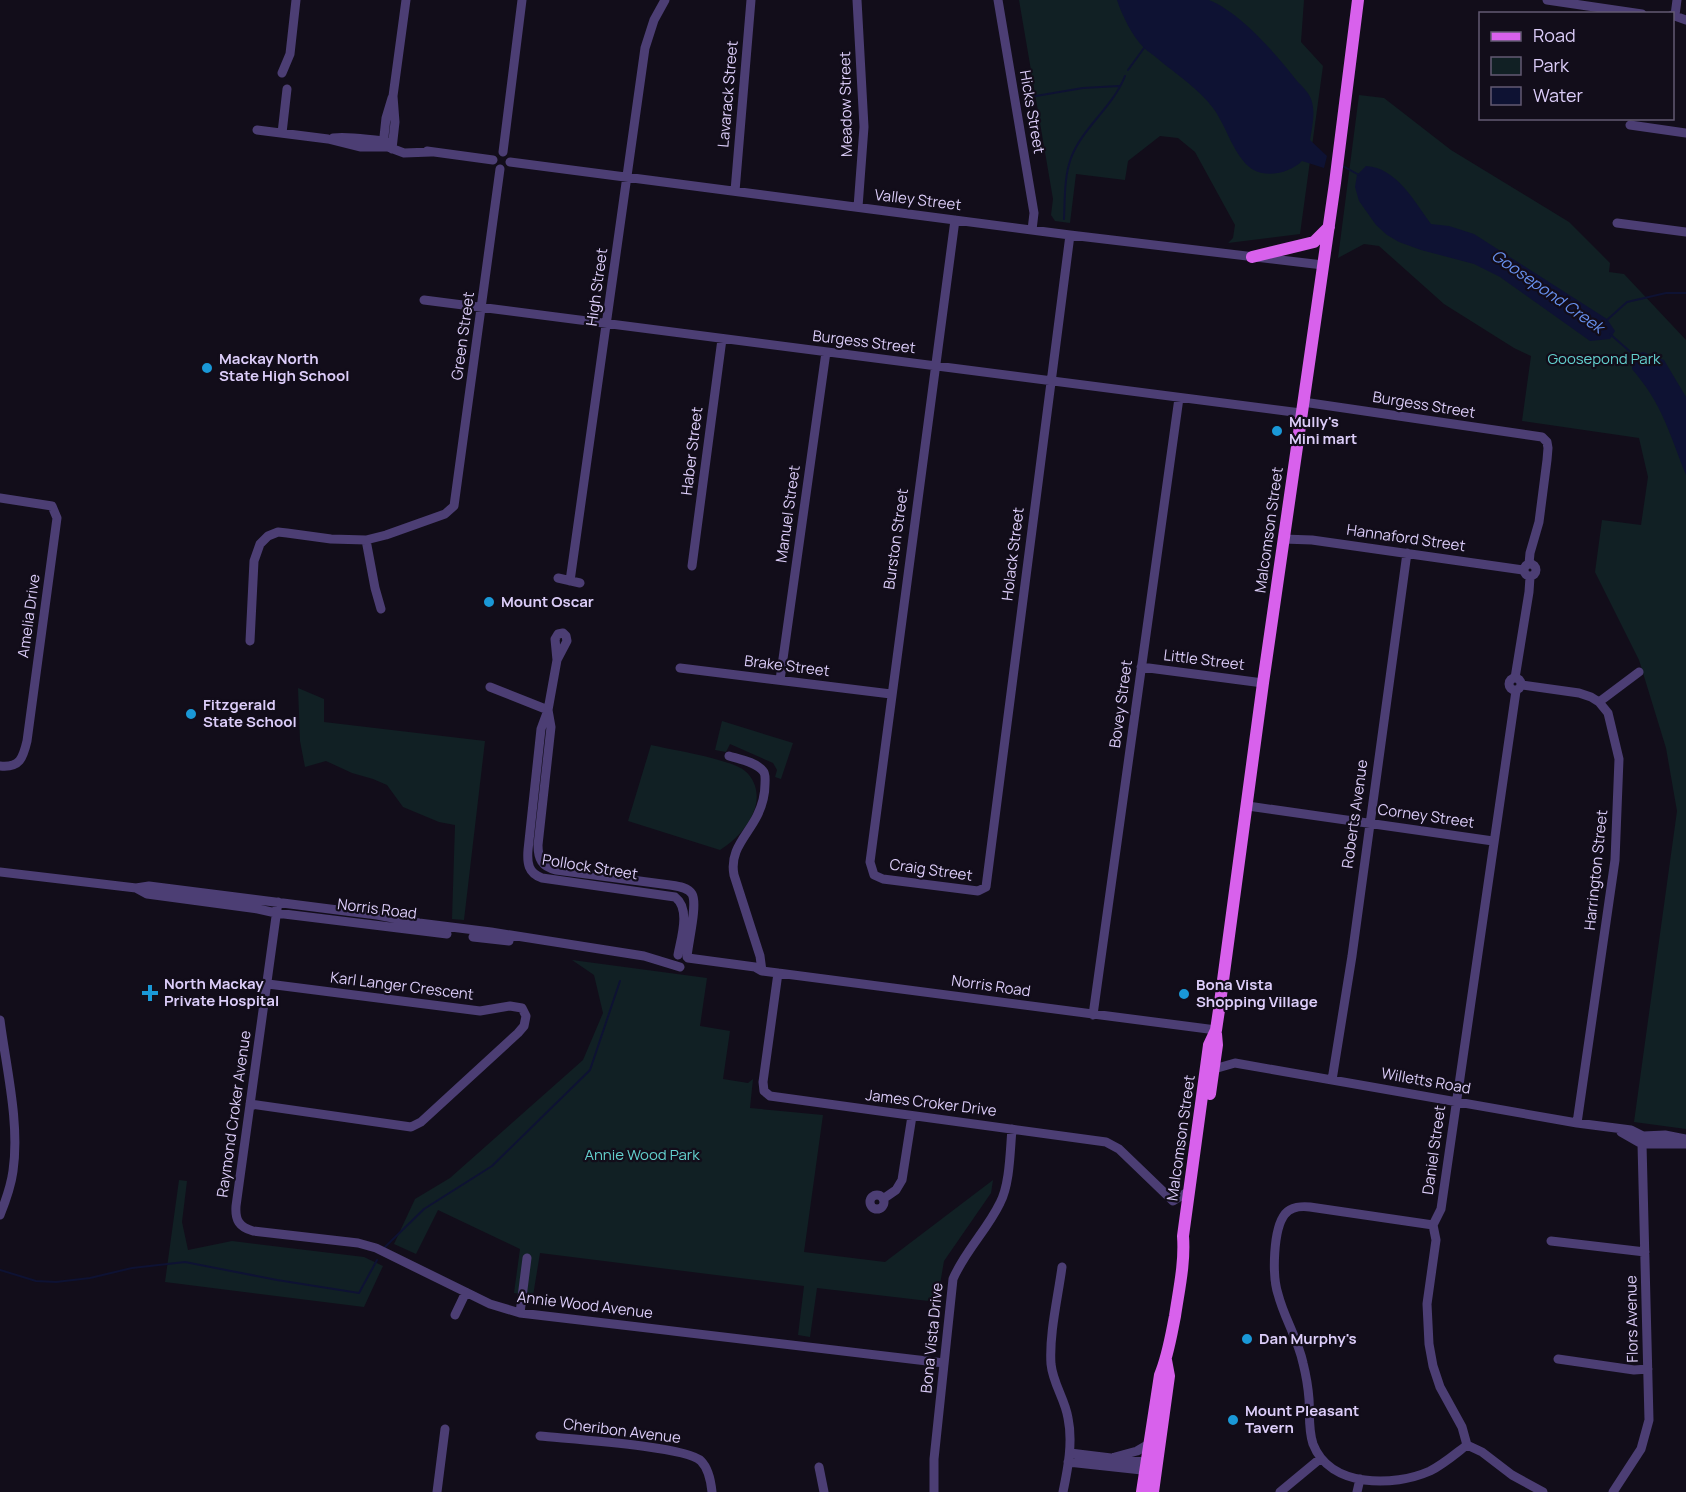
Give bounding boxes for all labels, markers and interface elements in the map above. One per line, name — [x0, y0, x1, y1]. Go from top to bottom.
legend — [1479, 12, 1674, 120]
text: Road — [1533, 23, 1576, 47]
street label: Lavarack Street — [712, 40, 743, 148]
street label: Meadow Street — [834, 51, 857, 157]
text: Park — [1533, 53, 1570, 77]
street label: Hicks Street — [1015, 69, 1050, 155]
text: Water — [1533, 83, 1583, 107]
street label: Valley Street — [873, 184, 963, 215]
water label: Goosepond Creek — [1487, 244, 1610, 339]
street label: High Street — [581, 247, 612, 327]
street label: Green Street — [446, 290, 479, 382]
street label: Burgess Street — [811, 325, 917, 358]
place label: Mackay North State High School — [219, 348, 349, 386]
park label: Goosepond Park — [1547, 348, 1661, 369]
marker: Mackay North State High School — [200, 361, 214, 375]
street label: Burgess Street — [1371, 386, 1477, 423]
street label: Haber Street — [676, 406, 707, 496]
place label: Mully's Mini mart — [1289, 411, 1357, 449]
marker: Mully's Mini mart — [1270, 424, 1284, 438]
street label: Manuel Street — [770, 464, 805, 564]
street label: Malcomson Street — [1249, 466, 1288, 594]
street label: Burston Street — [878, 487, 913, 591]
street label: Holack Street — [996, 506, 1029, 602]
street label: Hannaford Street — [1345, 519, 1467, 556]
street label: Amelia Drive — [12, 572, 45, 659]
place label: Mount Oscar — [501, 591, 594, 612]
marker: Mount Oscar — [482, 595, 496, 609]
street label: Little Street — [1162, 644, 1246, 675]
street label: Brake Street — [743, 650, 831, 681]
street label: Bovey Street — [1104, 659, 1137, 749]
place label: Fitzgerald State School — [203, 694, 297, 732]
marker: Fitzgerald State School — [184, 707, 198, 721]
street label: Roberts Avenue — [1336, 758, 1373, 870]
street label: Corney Street — [1376, 798, 1476, 833]
street label: Harrington Street — [1579, 809, 1612, 931]
street label: Pollock Street — [541, 849, 639, 884]
street label: Craig Street — [888, 853, 974, 886]
street label: Norris Road — [336, 893, 418, 924]
street label: Karl Langer Crescent — [329, 966, 475, 1005]
street label: Norris Road — [950, 970, 1032, 1001]
place label: North Mackay Private Hospital — [164, 973, 279, 1011]
place label: Bona Vista Shopping Village — [1196, 974, 1318, 1012]
marker: North Mackay Private Hospital — [141, 984, 159, 1002]
marker: Bona Vista Shopping Village — [1177, 987, 1191, 1001]
street label: Raymond Croker Avenue — [211, 1029, 256, 1199]
street label: Willetts Road — [1380, 1062, 1473, 1099]
street label: Malcomson Street — [1161, 1074, 1200, 1202]
street label: James Croker Drive — [864, 1084, 998, 1121]
street label: Daniel Street — [1417, 1104, 1450, 1196]
park label: Annie Wood Park — [584, 1144, 700, 1165]
street label: Flors Avenue — [1620, 1275, 1643, 1363]
street label: Bona Vista Drive — [915, 1282, 948, 1394]
street label: Annie Wood Avenue — [516, 1286, 654, 1323]
place label: Dan Murphy's — [1259, 1328, 1357, 1349]
marker: Dan Murphy's — [1240, 1332, 1254, 1346]
place label: Mount Pleasant Tavern — [1245, 1400, 1359, 1438]
street label: Cheribon Avenue — [562, 1413, 682, 1448]
marker: Mount Pleasant Tavern — [1226, 1413, 1240, 1427]

